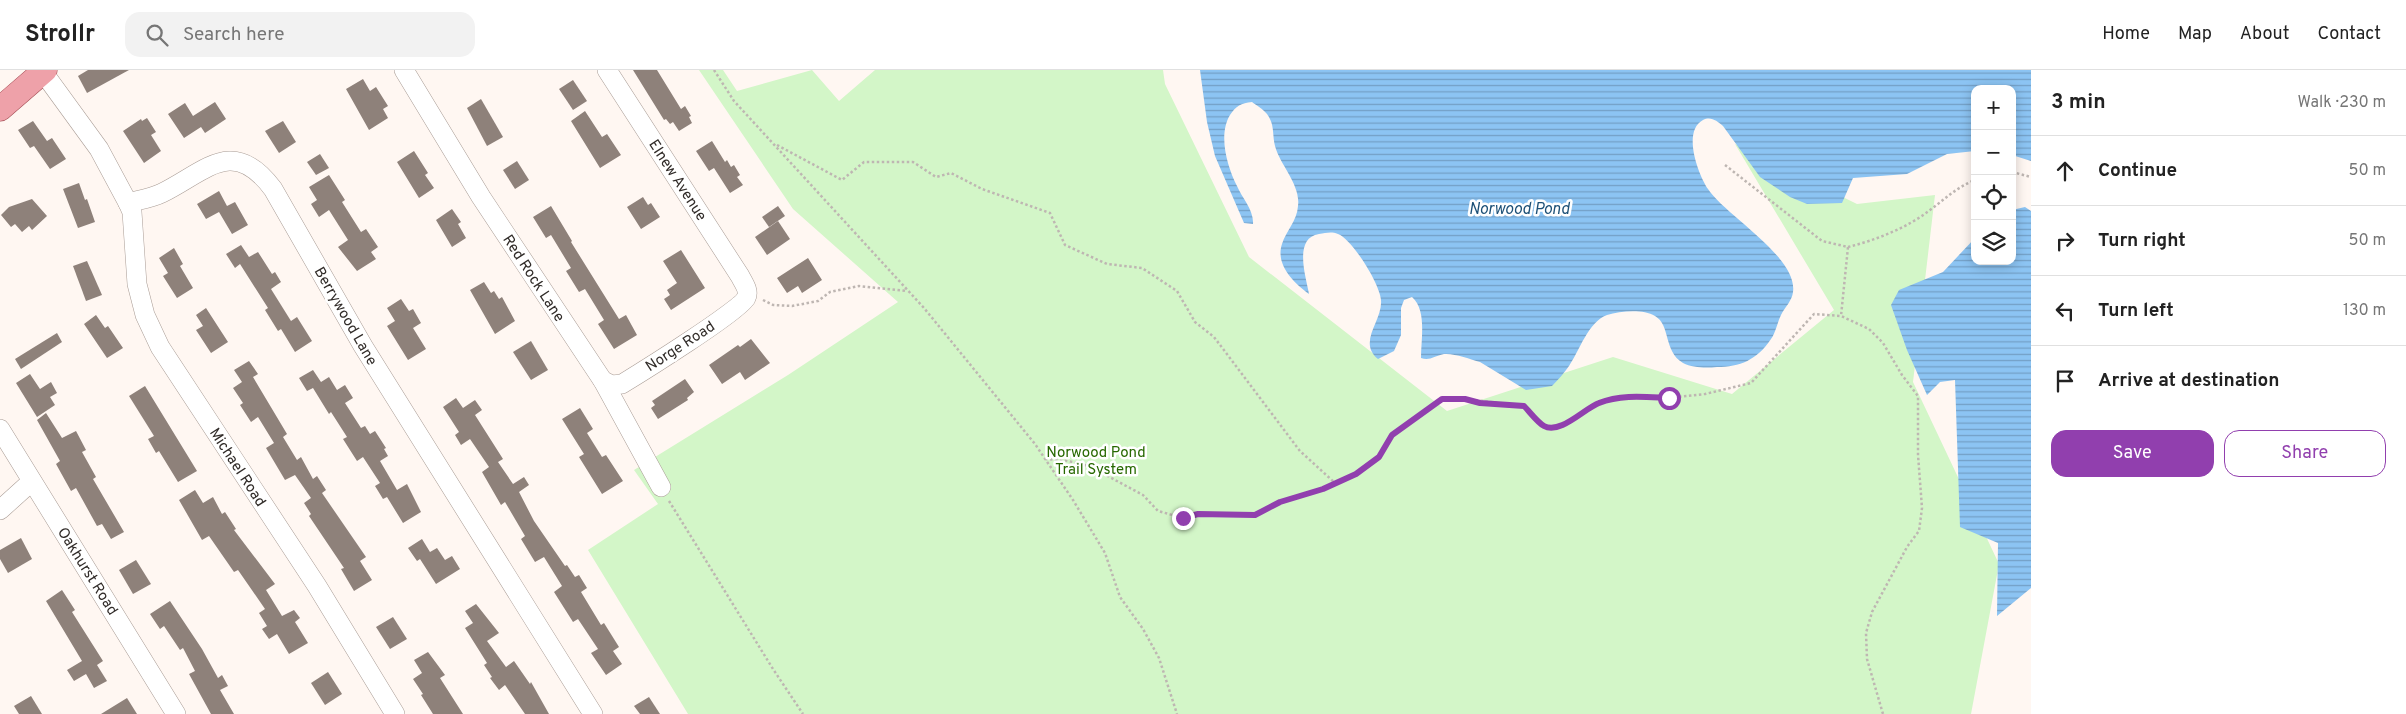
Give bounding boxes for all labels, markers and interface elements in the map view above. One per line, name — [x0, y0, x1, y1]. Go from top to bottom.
search box — [125, 12, 475, 57]
text: Strollr — [25, 20, 95, 50]
icon: search — [143, 21, 171, 49]
text: Search here — [183, 23, 284, 47]
text: Home — [2102, 23, 2150, 46]
text: Map — [2178, 23, 2212, 46]
text: About — [2240, 23, 2289, 46]
text: Contact — [2317, 23, 2381, 46]
map controls — [1971, 85, 2016, 265]
button: + — [1971, 85, 2016, 130]
text: 3 min — [2051, 89, 2106, 116]
text: Walk · 230 m — [2297, 93, 2386, 113]
button: − — [1971, 130, 2016, 175]
street label: Elnew Avenue — [643, 137, 710, 225]
icon: ahead — [2051, 157, 2079, 185]
text: Continue — [2098, 159, 2177, 183]
text: 50 m — [2349, 161, 2386, 181]
button: locate — [1971, 175, 2016, 220]
water label: Norwood Pond — [1469, 200, 1571, 220]
button: layers — [1971, 220, 2016, 265]
icon: right — [2051, 227, 2079, 255]
text: Turn right — [2098, 229, 2186, 253]
text: 50 m — [2349, 231, 2386, 251]
street label: Red Rock Lane — [497, 232, 568, 326]
street label: Berrywood Lane — [309, 264, 381, 369]
icon: left — [2051, 297, 2079, 325]
text: Turn left — [2098, 299, 2174, 323]
text: 130 m — [2343, 301, 2386, 321]
street label: Norge Road — [642, 318, 719, 377]
icon: arrive — [2051, 367, 2079, 395]
text: Arrive at destination — [2098, 369, 2279, 393]
route start — [1658, 387, 1681, 410]
street label: Michael Road — [204, 425, 269, 511]
button: Save — [2051, 430, 2214, 477]
button: Share — [2224, 430, 2386, 477]
park label: Norwood Pond Trail System — [1046, 444, 1146, 480]
route end — [1172, 507, 1195, 530]
street label: Oakhurst Road — [52, 524, 121, 619]

